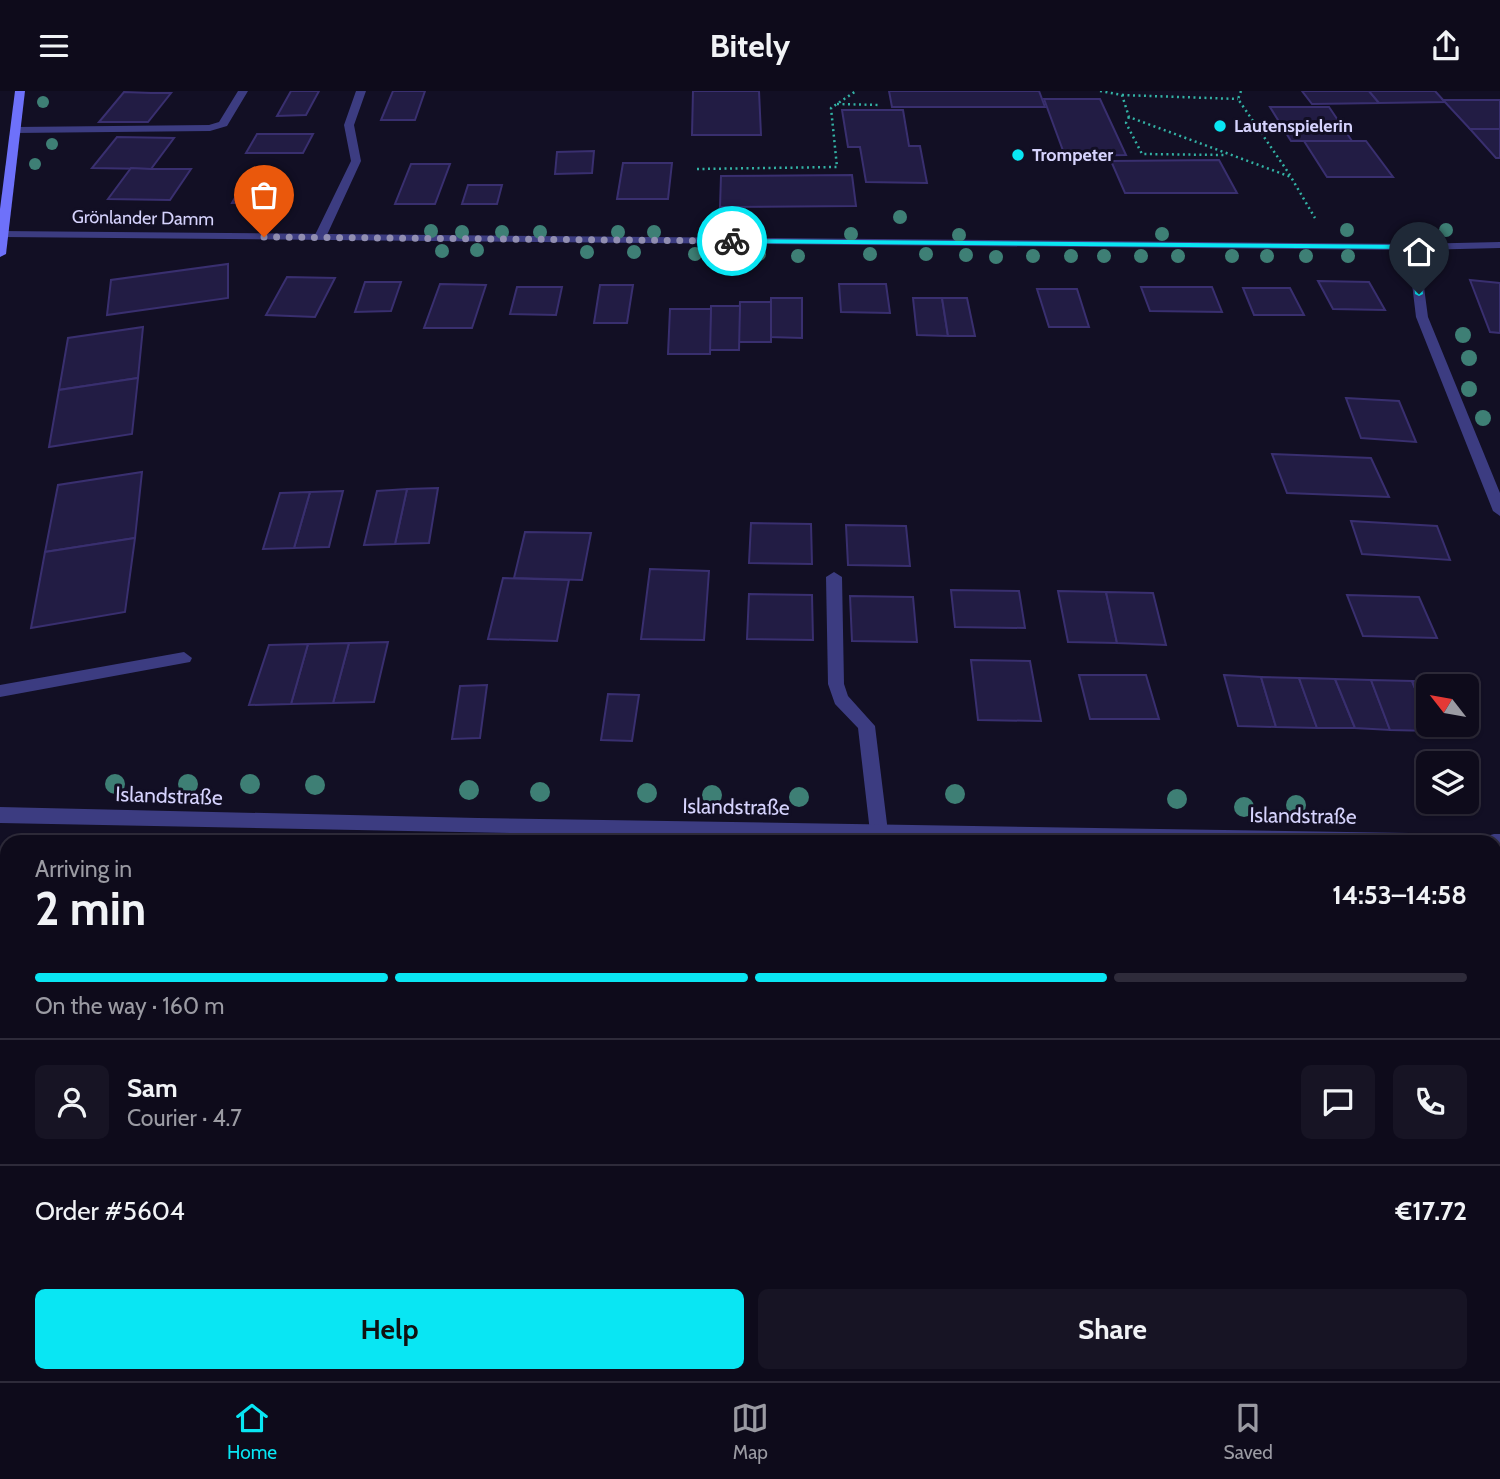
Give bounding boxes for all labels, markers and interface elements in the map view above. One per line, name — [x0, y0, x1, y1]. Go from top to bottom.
text: Bitely — [710, 26, 790, 65]
icon: menu — [35, 27, 73, 65]
icon: share — [1427, 27, 1465, 65]
place label: Lautenspielerin — [1234, 115, 1353, 137]
marker: Lautenspielerin — [1212, 118, 1228, 134]
place label: Trompeter — [1032, 144, 1113, 166]
marker: Trompeter — [1010, 147, 1026, 163]
pin — [234, 165, 294, 237]
icon: bag — [245, 176, 283, 214]
street label: Grönlander Damm — [72, 206, 214, 230]
courier — [697, 206, 767, 276]
icon: bike — [713, 222, 751, 260]
pin — [1389, 222, 1449, 294]
icon: home — [1400, 233, 1438, 271]
north arrow — [1416, 674, 1479, 737]
map controls — [1416, 674, 1479, 814]
button: layers — [1416, 751, 1479, 814]
street label: Islandstraße — [115, 781, 223, 810]
street label: Islandstraße — [682, 793, 790, 820]
street label: Islandstraße — [1249, 802, 1357, 829]
text: Arriving in — [35, 855, 132, 883]
text: 14:53–14:58 — [1332, 879, 1467, 911]
text: 2 min — [35, 881, 146, 937]
text: On the way · 160 m — [35, 992, 224, 1020]
button: person — [35, 1065, 109, 1139]
button: chat — [1301, 1065, 1375, 1139]
button: phone — [1393, 1065, 1467, 1139]
text: Sam — [127, 1072, 178, 1104]
text: Courier · 4.7 — [127, 1104, 242, 1132]
text: Order #5604 — [35, 1195, 185, 1227]
text: €17.72 — [1396, 1195, 1467, 1227]
button: Help — [35, 1289, 744, 1369]
button: Share — [758, 1289, 1467, 1369]
tab: Home — [227, 1399, 277, 1464]
tab: Map — [731, 1399, 769, 1464]
tab: Saved — [1224, 1399, 1273, 1464]

